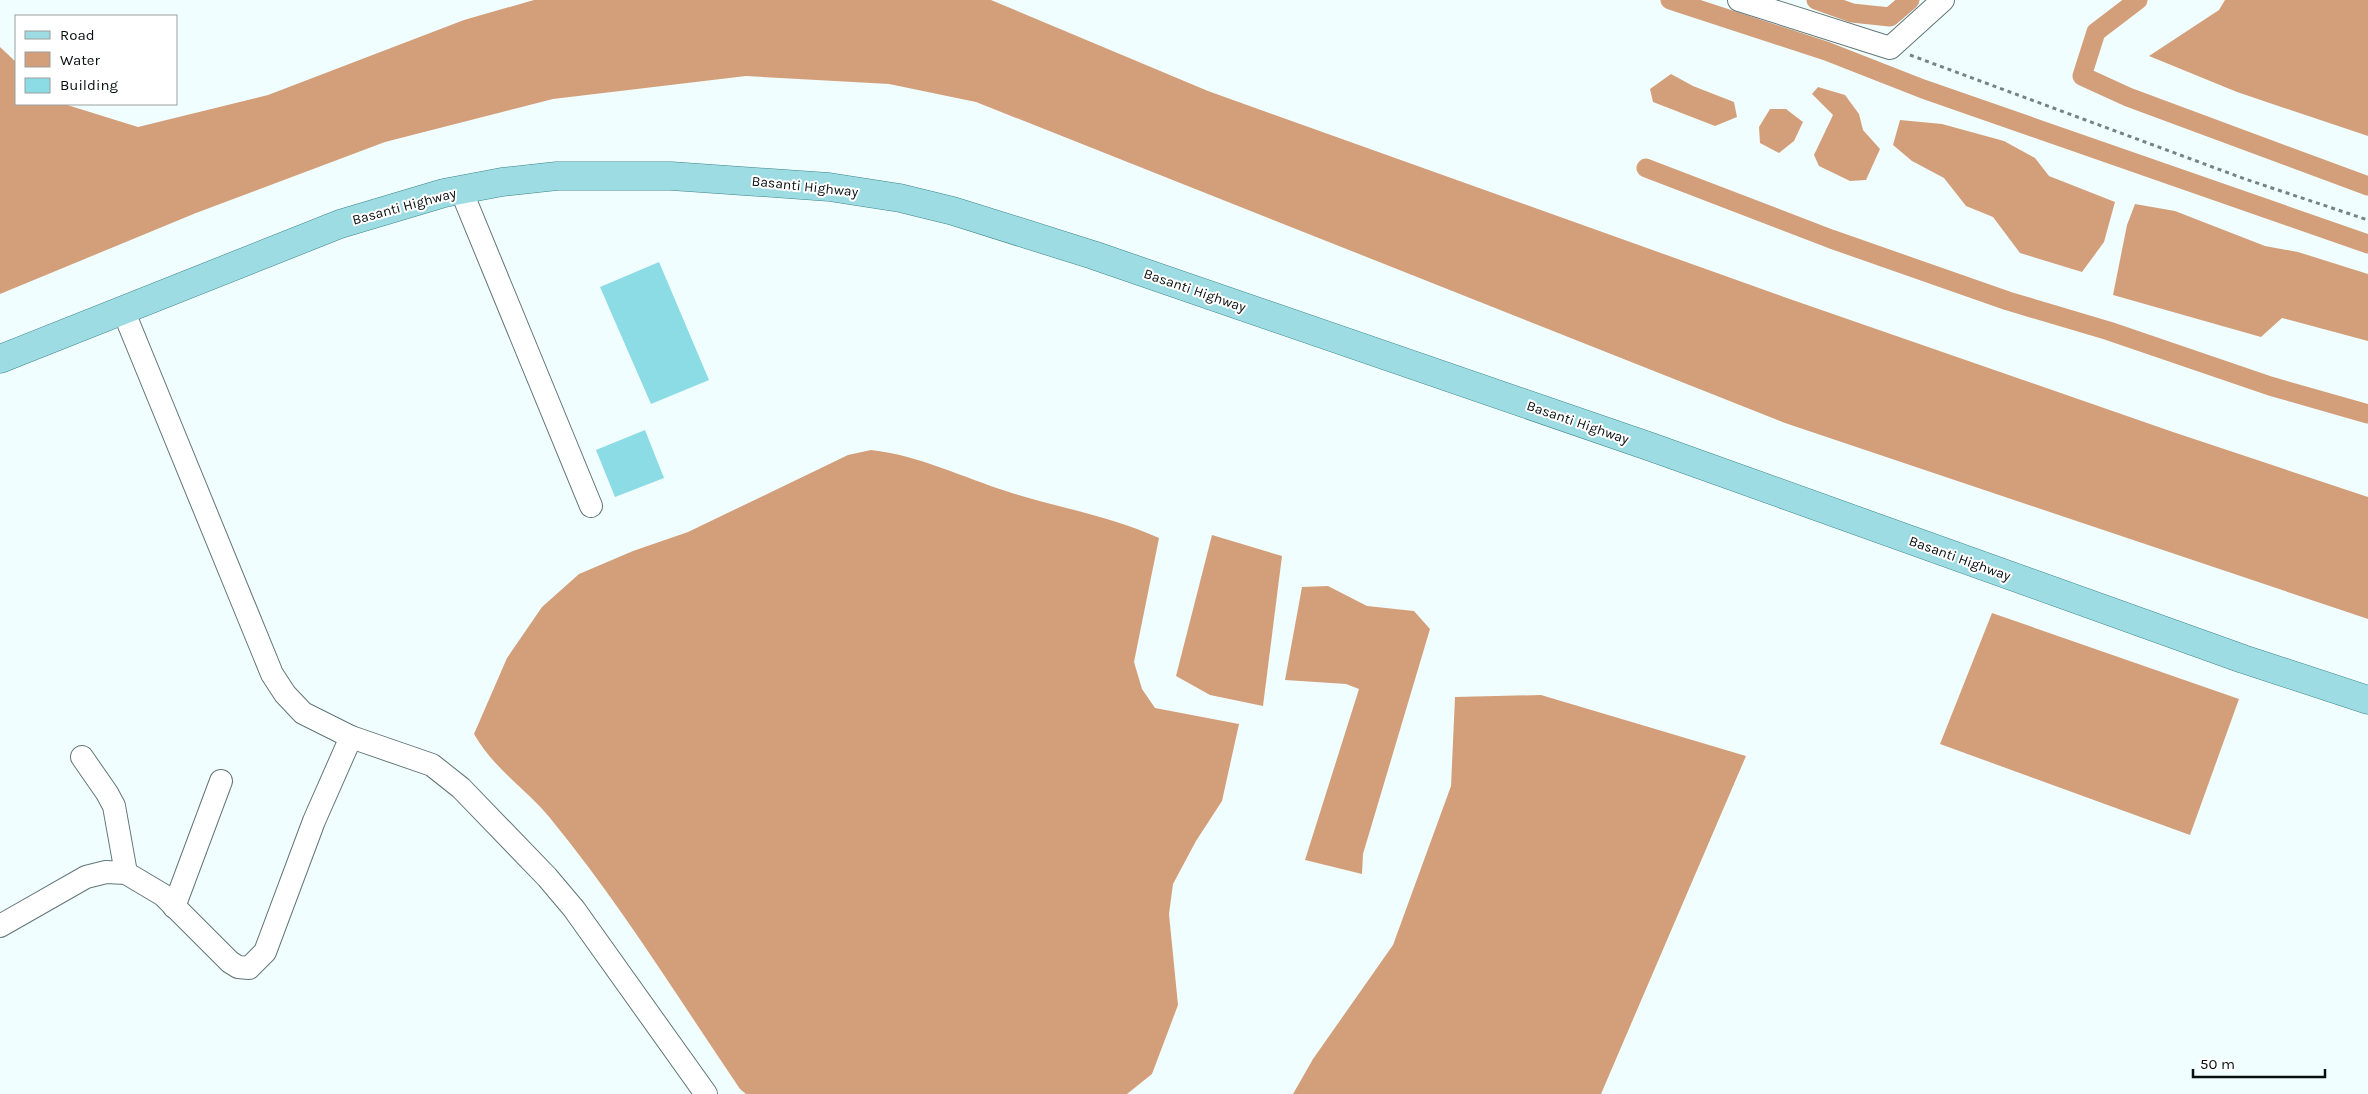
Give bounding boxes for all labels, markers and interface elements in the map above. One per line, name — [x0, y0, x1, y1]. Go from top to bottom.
legend — [15, 15, 178, 105]
text: Road — [60, 26, 95, 44]
text: Water — [60, 51, 101, 69]
text: Building — [60, 76, 118, 94]
street label: Basanti Highway — [751, 172, 859, 201]
street label: Basanti Highway — [350, 184, 458, 229]
street label: Basanti Highway — [1142, 265, 1249, 316]
street label: Basanti Highway — [1525, 397, 1632, 448]
street label: Basanti Highway — [1907, 532, 2013, 585]
scale bar — [2193, 1046, 2326, 1078]
text: 50 m — [2200, 1055, 2235, 1073]

